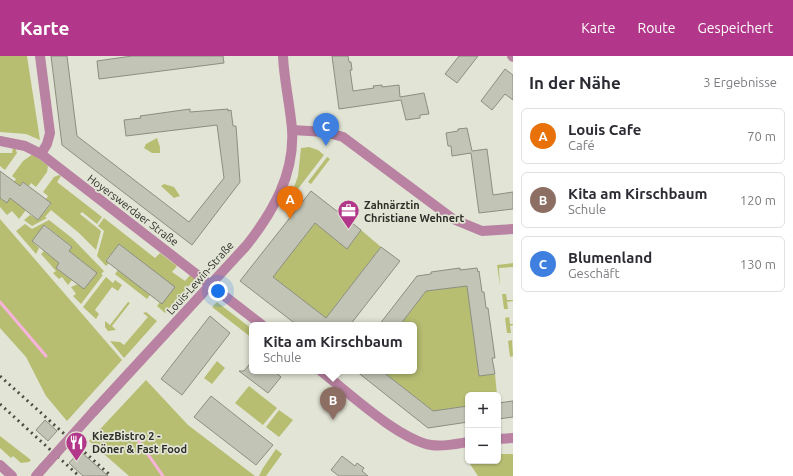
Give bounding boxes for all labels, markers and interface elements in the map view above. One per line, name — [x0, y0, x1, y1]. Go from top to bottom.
text: Karte — [20, 17, 69, 39]
text: Karte — [581, 20, 615, 36]
text: Route — [637, 20, 676, 36]
text: Gespeichert — [698, 20, 773, 36]
text: In der Nähe — [529, 73, 621, 92]
text: 3 Ergebnisse — [703, 75, 777, 89]
pin: C — [313, 113, 339, 146]
text: Louis Cafe — [568, 121, 641, 138]
text: A — [538, 129, 548, 143]
text: 70 m — [747, 129, 776, 143]
text: Café — [568, 138, 595, 152]
street label: Hoyerswerdaer Straße — [85, 172, 181, 248]
text: Kita am Kirschbaum — [568, 185, 707, 202]
pin: A — [277, 186, 303, 219]
text: B — [539, 193, 547, 207]
text: 120 m — [740, 193, 776, 207]
office icon: Zahnärztin Christiane Wehnert — [335, 198, 361, 231]
place label: Zahnärztin Christiane Wehnert — [364, 199, 464, 224]
text: Schule — [568, 202, 606, 216]
street label: Louis-Lewin-Straße — [164, 239, 236, 317]
text: Blumenland — [568, 249, 652, 266]
text: C — [539, 257, 547, 271]
text: 130 m — [740, 257, 776, 271]
text: Geschäft — [568, 266, 620, 280]
your location — [208, 281, 228, 301]
popup — [249, 322, 417, 374]
text: Kita am Kirschbaum — [263, 333, 403, 350]
text: Schule — [263, 350, 302, 364]
pin: B — [320, 387, 346, 420]
map controls — [465, 392, 501, 464]
button: + — [465, 392, 501, 428]
button: − — [465, 428, 501, 464]
restaurant icon: KiezBistro 2 - Döner & Fast Food — [64, 429, 90, 462]
place label: KiezBistro 2 - Döner & Fast Food — [92, 430, 187, 455]

